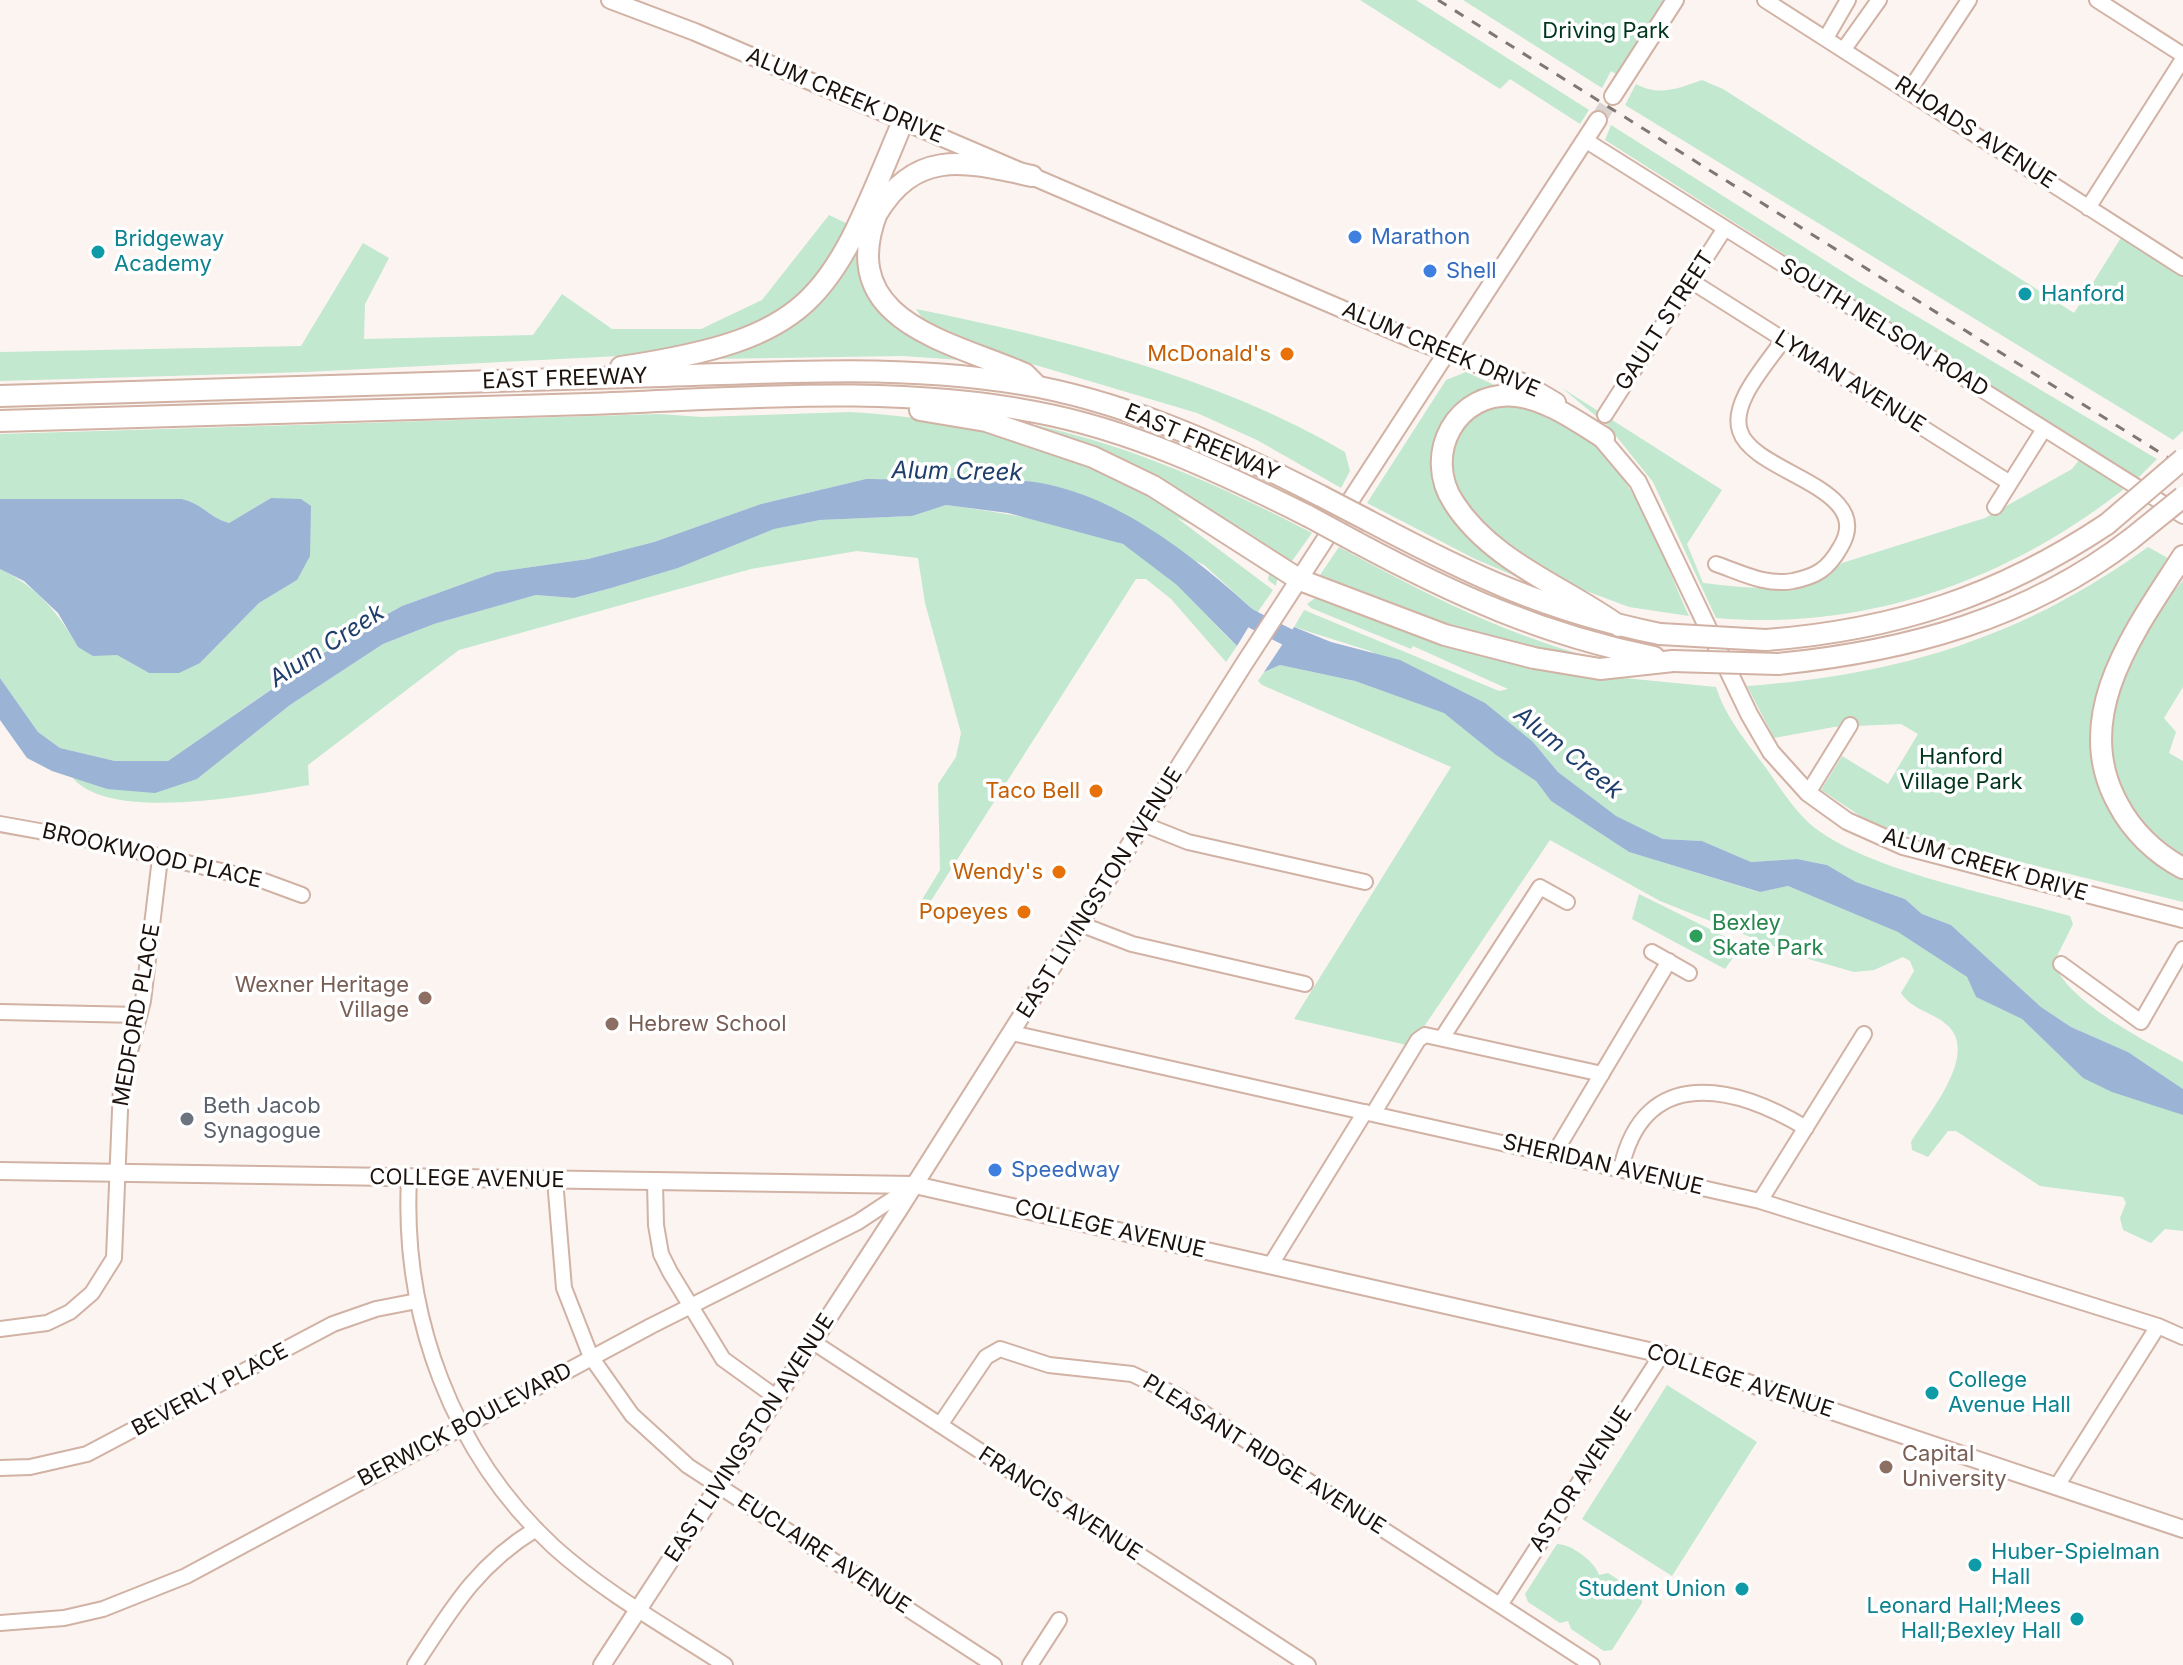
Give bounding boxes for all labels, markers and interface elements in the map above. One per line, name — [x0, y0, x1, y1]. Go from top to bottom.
park label: Driving Park — [1542, 18, 1670, 44]
street label: ALUM CREEK DRIVE — [742, 42, 948, 150]
street label: RHOADS AVENUE — [1890, 71, 2060, 195]
place label: Marathon — [1371, 224, 1470, 250]
place label: Bridgeway Academy — [114, 226, 224, 278]
marker: Marathon — [1346, 228, 1364, 246]
marker: Bridgeway Academy — [89, 243, 107, 261]
street label: GAULT STREET — [1610, 246, 1720, 396]
street label: SOUTH NELSON ROAD — [1775, 253, 1993, 403]
place label: Shell — [1446, 258, 1497, 284]
marker: Shell — [1421, 262, 1439, 280]
place label: Hanford — [2041, 281, 2125, 307]
marker: Hanford — [2016, 285, 2034, 303]
street label: ALUM CREEK DRIVE — [1338, 296, 1544, 404]
street label: LYMAN AVENUE — [1770, 325, 1930, 439]
place label: McDonald's — [1147, 341, 1271, 367]
marker: McDonald's — [1278, 345, 1296, 363]
street label: EAST FREEWAY — [482, 363, 648, 395]
street label: EAST FREEWAY — [1121, 399, 1283, 487]
water label: Alum Creek — [891, 456, 1023, 488]
water label: Alum Creek — [264, 598, 390, 694]
water label: Alum Creek — [1508, 700, 1628, 806]
park label: Hanford Village Park — [1899, 744, 2023, 796]
street label: EAST LIVINGSTON AVENUE — [1012, 763, 1188, 1023]
place label: Taco Bell — [985, 778, 1080, 804]
marker: Taco Bell — [1087, 782, 1105, 800]
street label: BROOKWOOD PLACE — [40, 818, 264, 894]
street label: ALUM CREEK DRIVE — [1879, 823, 2091, 907]
place label: Wendy's — [952, 859, 1043, 885]
marker: Wendy's — [1050, 863, 1068, 881]
place label: Popeyes — [919, 899, 1008, 925]
marker: Popeyes — [1015, 903, 1033, 921]
place label: Bexley Skate Park — [1712, 910, 1824, 962]
street label: MEDFORD PLACE — [108, 922, 166, 1108]
marker: Bexley Skate Park — [1687, 927, 1705, 945]
place label: Wexner Heritage Village — [235, 972, 409, 1024]
marker: Wexner Heritage Village — [416, 989, 434, 1007]
place label: Hebrew School — [628, 1011, 787, 1037]
marker: Hebrew School — [603, 1015, 621, 1033]
place label: Beth Jacob Synagogue — [203, 1093, 321, 1144]
marker: Beth Jacob Synagogue — [178, 1110, 196, 1128]
street label: SHERIDAN AVENUE — [1500, 1129, 1706, 1201]
place label: Speedway — [1011, 1157, 1120, 1183]
marker: Speedway — [986, 1161, 1004, 1179]
street label: COLLEGE AVENUE — [369, 1164, 565, 1194]
street label: COLLEGE AVENUE — [1012, 1194, 1208, 1264]
street label: EAST LIVINGSTON AVENUE — [660, 1309, 840, 1567]
street label: BEVERLY PLACE — [127, 1338, 293, 1442]
street label: COLLEGE AVENUE — [1643, 1338, 1837, 1424]
street label: BERWICK BOULEVARD — [353, 1357, 577, 1493]
place label: College Avenue Hall — [1948, 1367, 2071, 1418]
street label: PLEASANT RIDGE AVENUE — [1138, 1369, 1390, 1541]
marker: College Avenue Hall — [1923, 1384, 1941, 1402]
street label: ASTOR AVENUE — [1524, 1401, 1638, 1557]
street label: FRANCIS AVENUE — [973, 1441, 1147, 1567]
place label: Capital University — [1902, 1441, 2007, 1492]
marker: Capital University — [1877, 1458, 1895, 1476]
street label: EUCLAIRE AVENUE — [733, 1488, 915, 1620]
place label: Huber-Spielman Hall — [1991, 1539, 2160, 1590]
marker: Huber-Spielman Hall — [1966, 1556, 1984, 1574]
place label: Student Union — [1578, 1576, 1726, 1602]
marker: Student Union — [1733, 1580, 1751, 1598]
place label: Leonard Hall;Mees Hall;Bexley Hall — [1866, 1593, 2061, 1644]
marker: Leonard Hall;Mees Hall;Bexley Hall — [2068, 1610, 2086, 1628]

